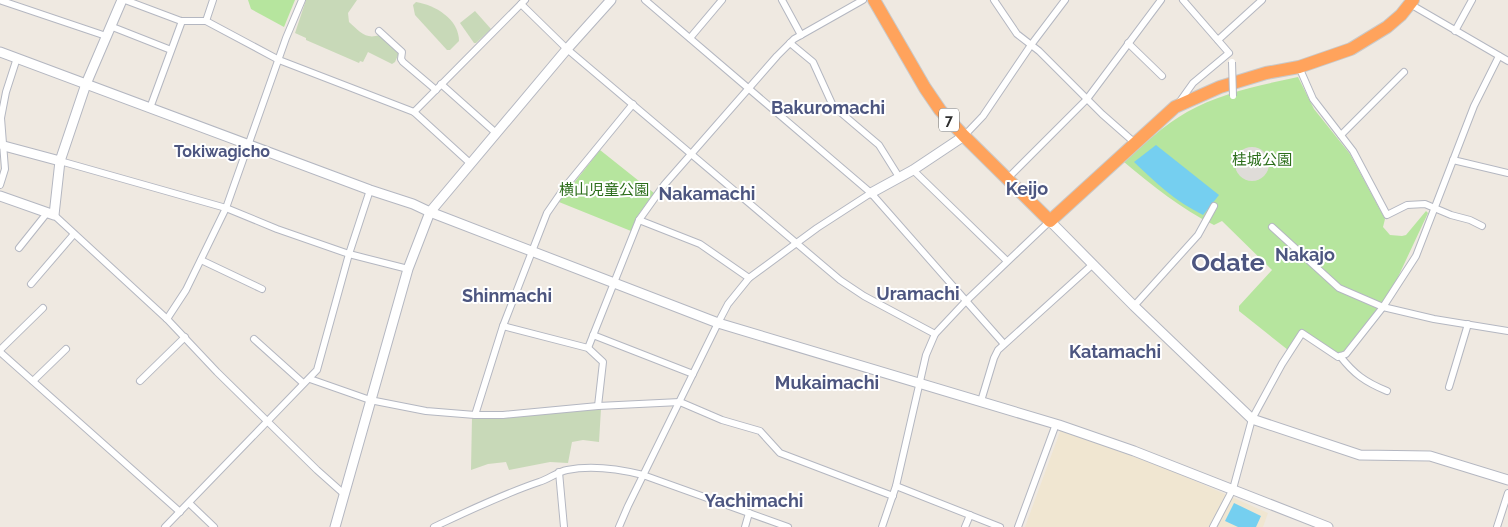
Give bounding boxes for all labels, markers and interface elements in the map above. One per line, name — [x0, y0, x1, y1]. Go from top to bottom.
district label: Bakuromachi — [771, 97, 885, 118]
road number: 7 — [939, 108, 959, 132]
district label: Tokiwagicho — [174, 142, 270, 161]
park label: 桂城公園 — [1232, 151, 1292, 169]
district label: Keijo — [1006, 178, 1048, 199]
park label: 横山児童公園 — [559, 181, 649, 199]
district label: Nakamachi — [659, 183, 755, 204]
district label: Nakajo — [1275, 244, 1335, 265]
district label: Odate — [1191, 247, 1265, 277]
district label: Uramachi — [876, 283, 960, 304]
district label: Shinmachi — [462, 285, 552, 306]
district label: Katamachi — [1069, 341, 1161, 362]
district label: Mukaimachi — [775, 372, 879, 393]
district label: Yachimachi — [705, 490, 803, 511]

